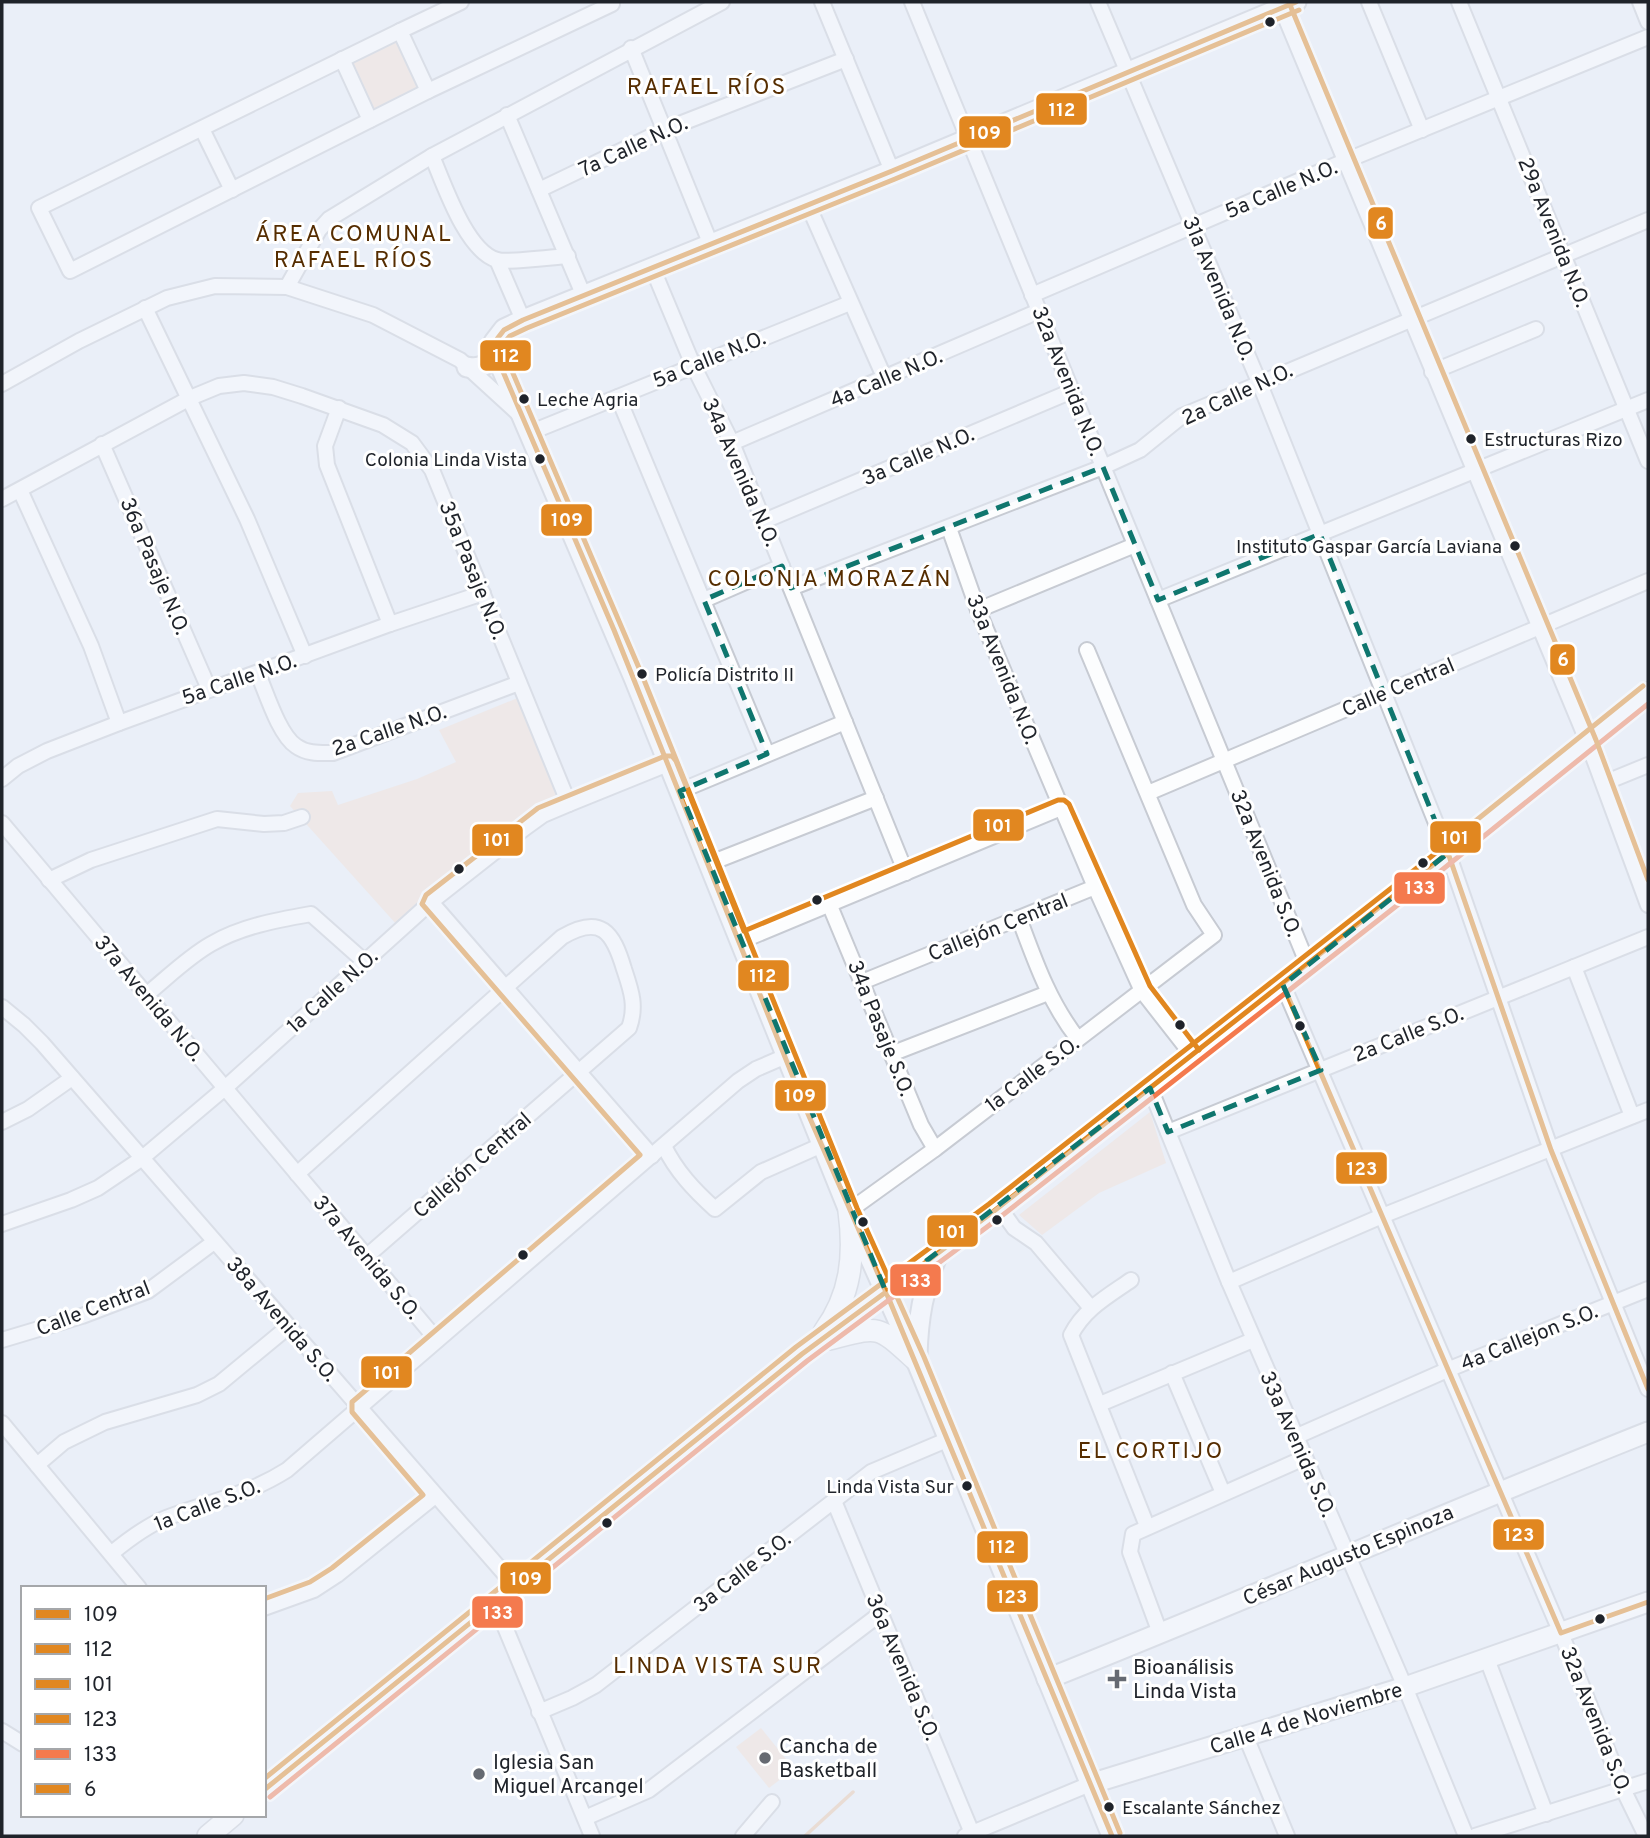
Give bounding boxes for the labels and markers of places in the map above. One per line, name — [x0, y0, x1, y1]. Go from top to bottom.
unlabelled marker — [1263, 15, 1277, 29]
place label: Leche Agria — [537, 389, 638, 413]
marker: Leche Agria — [517, 392, 531, 406]
place label: Estructuras Rizo — [1484, 429, 1623, 453]
marker: Estructuras Rizo — [1464, 432, 1478, 446]
place label: Colonia Linda Vista — [365, 449, 527, 473]
marker: Colonia Linda Vista — [533, 452, 547, 466]
place label: Instituto Gaspar García Laviana — [1236, 536, 1502, 560]
marker: Instituto Gaspar García Laviana — [1508, 539, 1522, 553]
place label: Policía Distrito II — [655, 664, 794, 688]
marker: Policía Distrito II — [635, 667, 649, 681]
unlabelled marker — [1416, 856, 1430, 870]
unlabelled marker — [452, 862, 466, 876]
unlabelled marker — [810, 893, 824, 907]
unlabelled marker — [1173, 1018, 1187, 1032]
unlabelled marker — [1293, 1019, 1307, 1033]
unlabelled marker — [990, 1213, 1004, 1227]
unlabelled marker — [856, 1215, 870, 1229]
unlabelled marker — [516, 1248, 530, 1262]
place label: Linda Vista Sur — [826, 1476, 955, 1500]
marker: Linda Vista Sur — [960, 1479, 974, 1493]
unlabelled marker — [600, 1516, 614, 1530]
unlabelled marker — [1593, 1612, 1607, 1626]
place label: Bioanálisis Linda Vista — [1133, 1655, 1237, 1706]
marker: Bioanálisis Linda Vista — [1107, 1669, 1127, 1689]
place label: Cancha de Basketball — [779, 1734, 878, 1785]
place label: Iglesia San Miguel Arcangel — [493, 1750, 644, 1801]
marker: Cancha de Basketball — [757, 1750, 773, 1766]
marker: Iglesia San Miguel Arcangel — [471, 1766, 487, 1782]
place label: Escalante Sánchez — [1122, 1797, 1281, 1821]
marker: Escalante Sánchez — [1102, 1800, 1116, 1814]

